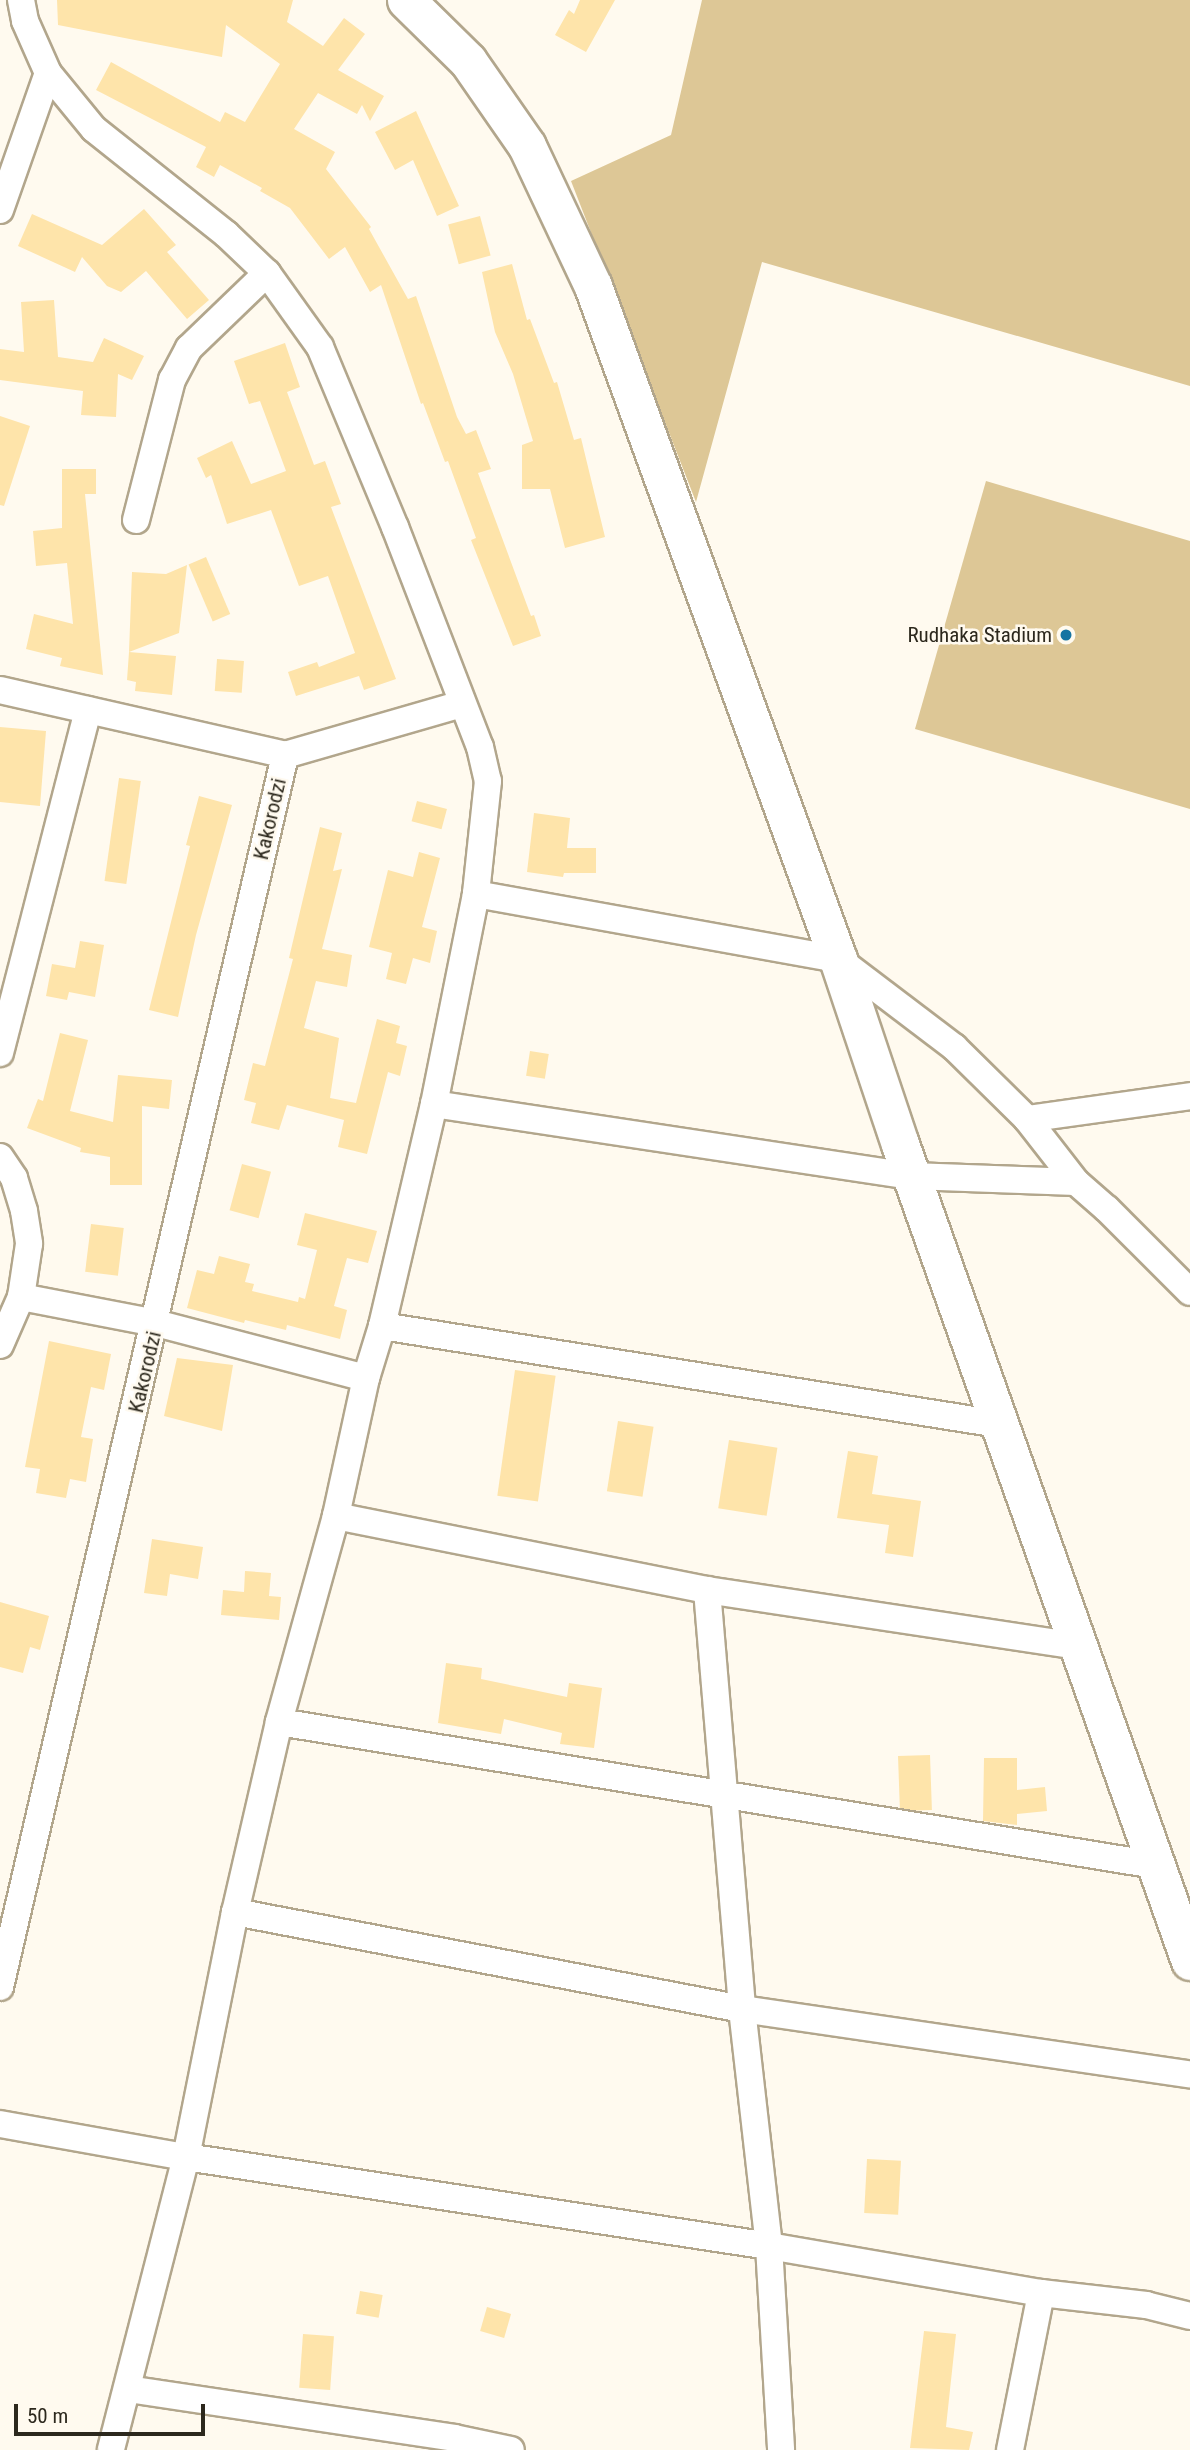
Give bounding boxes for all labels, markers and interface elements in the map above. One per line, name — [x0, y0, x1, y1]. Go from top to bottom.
place label: Rudhaka Stadium — [907, 622, 1052, 648]
marker: Rudhaka Stadium — [1058, 627, 1074, 643]
street label: Kakorodzi — [248, 776, 292, 862]
street label: Kakorodzi — [123, 1329, 167, 1415]
scale bar — [18, 2390, 208, 2434]
text: 50 m — [27, 2404, 68, 2428]

